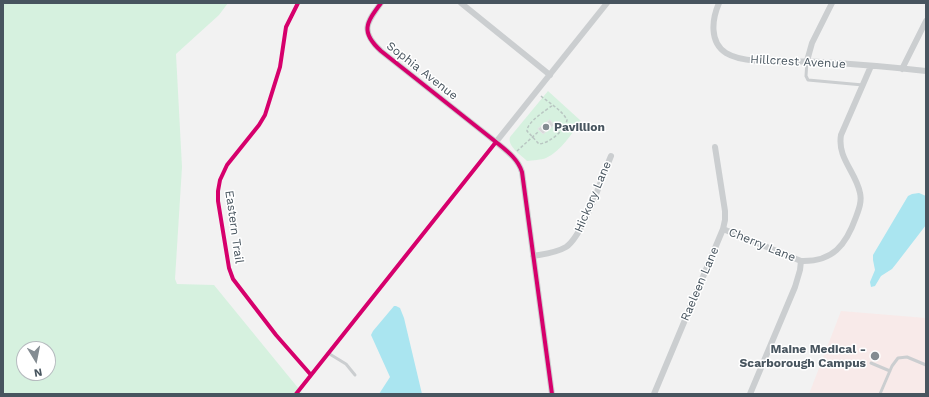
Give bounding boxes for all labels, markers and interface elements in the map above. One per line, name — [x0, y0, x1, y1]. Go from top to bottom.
street label: Sophia Avenue — [384, 39, 460, 103]
street label: Hillcrest Avenue — [750, 52, 846, 72]
place label: Pavillion — [554, 120, 605, 134]
marker: Pavillion — [541, 122, 551, 132]
street label: Hickory Lane — [572, 159, 614, 235]
street label: Eastern Trail — [222, 189, 246, 265]
street label: Cherry Lane — [726, 225, 798, 265]
street label: Raeleen Lane — [678, 245, 722, 323]
north arrow — [16, 341, 56, 381]
place label: Maine Medical - Scarborough Campus — [740, 342, 866, 370]
marker: Maine Medical - Scarborough Campus — [869, 350, 881, 362]
text: N — [33, 365, 43, 379]

